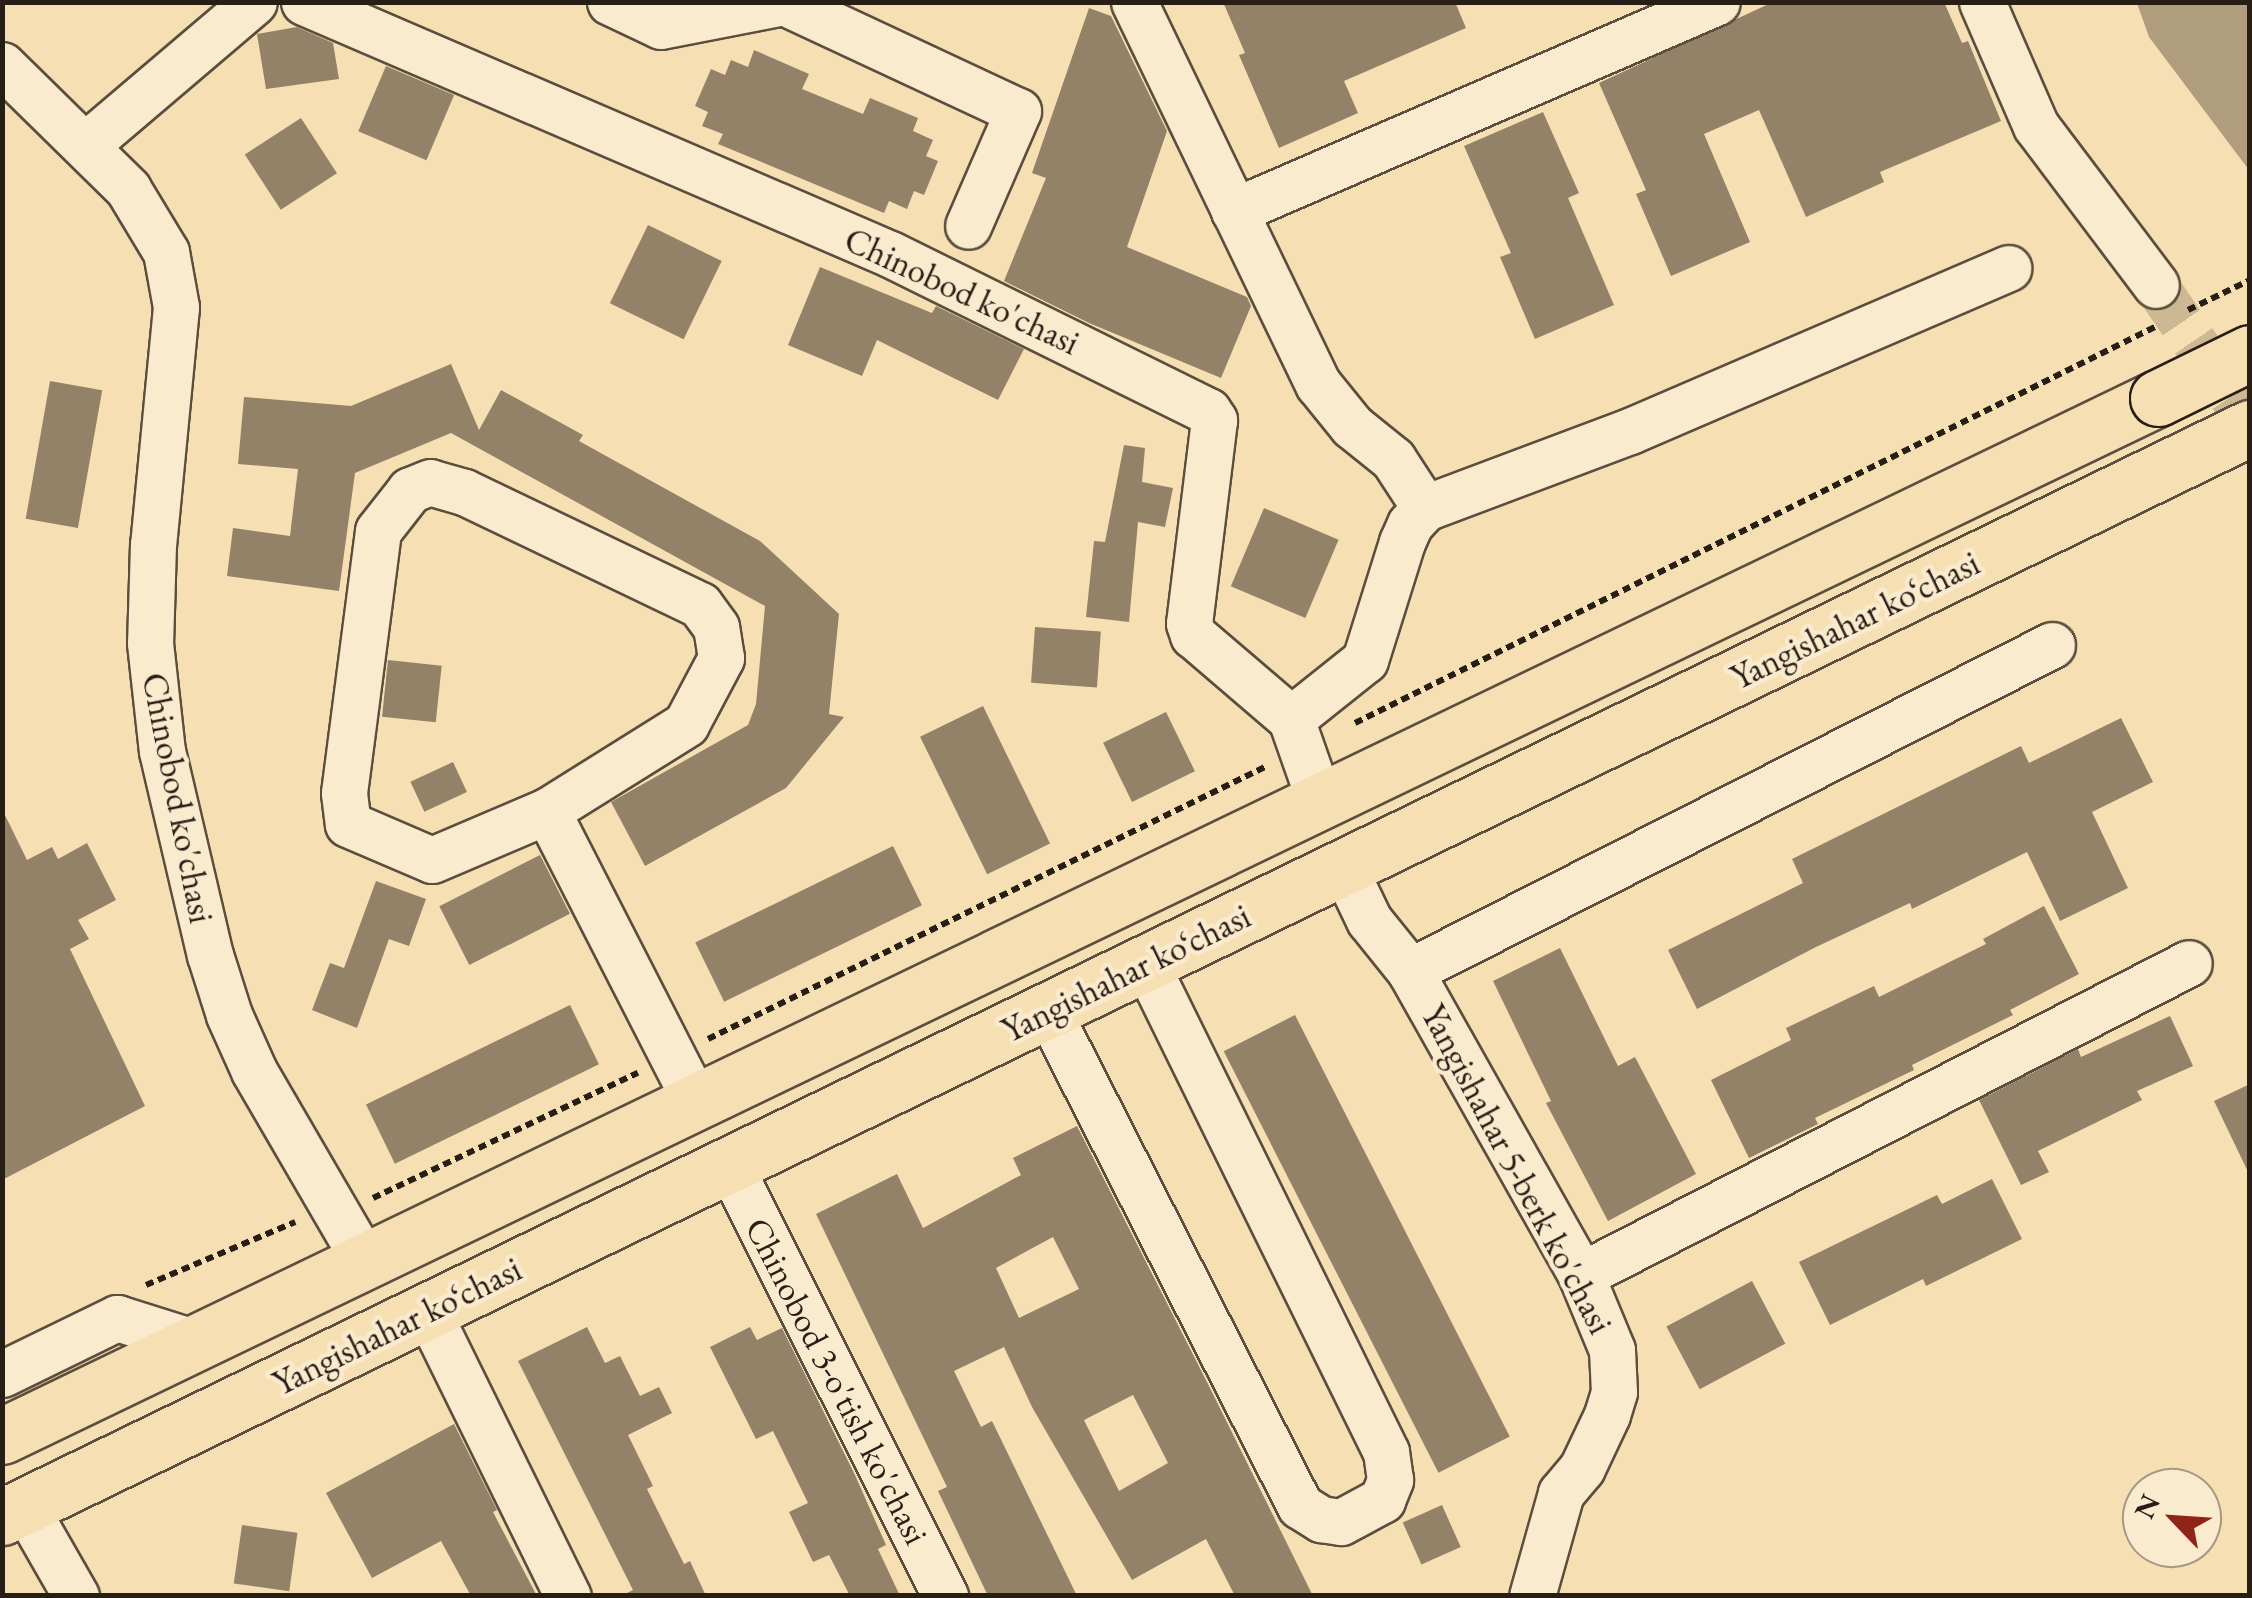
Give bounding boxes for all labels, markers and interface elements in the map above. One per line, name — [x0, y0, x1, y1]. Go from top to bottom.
street label: Chinobod ko'chasi — [838, 218, 1086, 364]
street label: Yangishahar ko‘chasi — [1724, 542, 1986, 698]
street label: Chinobod ko'chasi — [133, 669, 223, 927]
street label: Yangishahar ko‘chasi — [995, 895, 1257, 1051]
street label: Yangishahar 5-berk ko'chasi — [1412, 997, 1622, 1341]
street label: Chinobod 3-o'tish ko'chasi — [736, 1211, 938, 1551]
street label: Yangishahar ko‘chasi — [266, 1248, 528, 1404]
north arrow — [2122, 1468, 2222, 1568]
text: N — [2126, 1488, 2168, 1524]

